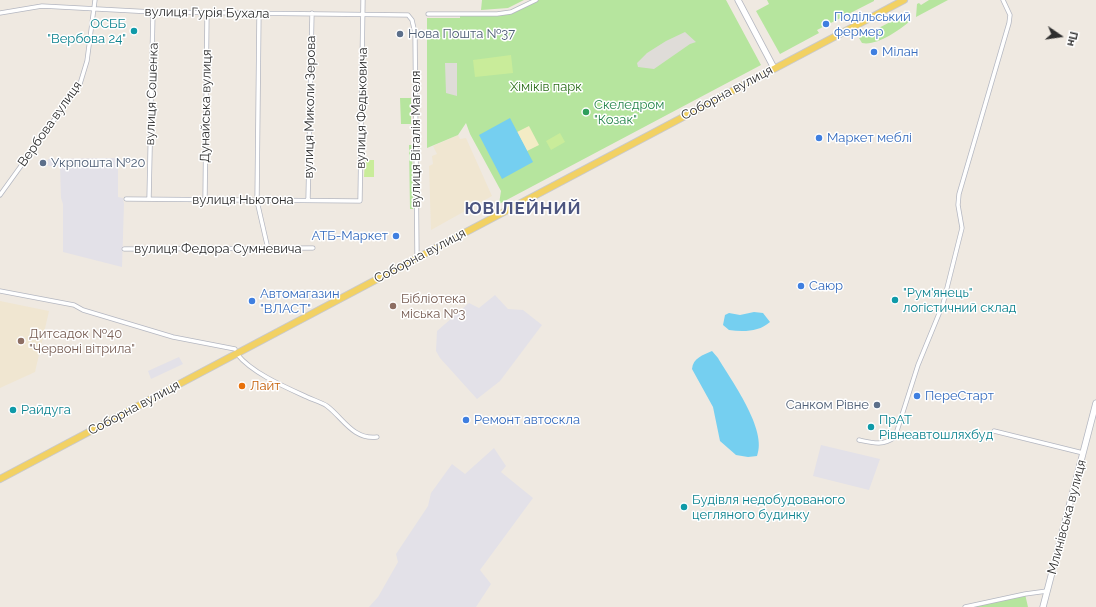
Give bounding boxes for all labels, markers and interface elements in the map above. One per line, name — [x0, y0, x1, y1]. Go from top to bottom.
street label: вулиця Гурія Бухала — [144, 4, 270, 22]
place label: Подільський фермер — [834, 9, 911, 40]
place label: ОСББ "Вербова 24" — [47, 16, 126, 47]
north arrow — [1040, 16, 1080, 56]
marker: Подільський фермер — [821, 19, 831, 29]
marker: ОСББ "Вербова 24" — [129, 26, 139, 36]
place label: Нова Пошта №37 — [408, 26, 515, 42]
marker: Нова Пошта №37 — [395, 29, 405, 39]
text: Пн — [1064, 30, 1080, 47]
street label: вулиця Миколи Зерова — [301, 35, 319, 179]
street label: вулиця Сошенка — [142, 42, 162, 146]
place label: Мілан — [882, 44, 918, 60]
street label: вулиця Федьковича — [353, 47, 371, 169]
marker: Мілан — [869, 47, 879, 57]
street label: Дунайська вулиця — [197, 49, 215, 163]
street label: Соборна вулиця — [678, 62, 776, 124]
street label: вулиця Віталія Магеля — [408, 70, 424, 208]
street label: Вербова вулиця — [15, 78, 85, 170]
park label: Хіміків парк — [510, 79, 582, 95]
place label: Скеледром "Козак" — [594, 97, 664, 128]
marker: Скеледром "Козак" — [581, 107, 591, 117]
place label: Маркет меблі — [827, 130, 912, 146]
marker: Маркет меблі — [814, 133, 824, 143]
place label: Укрпошта №20 — [51, 155, 145, 171]
marker: Укрпошта №20 — [38, 158, 48, 168]
street label: вулиця Ньютона — [192, 192, 294, 208]
district label: ЮВІЛЕЙНИЙ — [464, 199, 582, 219]
street label: Соборна вулиця — [371, 225, 469, 287]
place label: АТБ-Маркет — [312, 228, 388, 244]
marker: АТБ-Маркет — [391, 231, 401, 241]
street label: вулиця Федора Сумневича — [134, 241, 302, 257]
place label: Саюр — [809, 278, 843, 294]
marker: Саюр — [796, 281, 806, 291]
place label: "Рум'янець" логістичний склад — [903, 285, 1016, 316]
place label: Автомагазин "ВЛАСТ" — [260, 286, 339, 317]
place label: Бібліотека міська №3 — [401, 291, 466, 322]
marker: "Рум'янець" логістичний склад — [890, 295, 900, 305]
marker: Автомагазин "ВЛАСТ" — [247, 296, 257, 306]
marker: Бібліотека міська №3 — [388, 301, 398, 311]
place label: Дитсадок №40 "Червоні вітрила" — [29, 326, 135, 357]
marker: Дитсадок №40 "Червоні вітрила" — [16, 336, 26, 346]
street label: Соборна вулиця — [85, 377, 183, 439]
place label: Лайт — [250, 378, 280, 394]
marker: Лайт — [237, 381, 247, 391]
place label: ПереСтарт — [925, 388, 994, 404]
marker: ПереСтарт — [912, 391, 922, 401]
place label: Санком Рівне — [786, 397, 869, 413]
marker: Санком Рівне — [872, 400, 882, 410]
place label: Райдуга — [21, 402, 71, 418]
marker: Райдуга — [8, 405, 18, 415]
place label: Ремонт автоскла — [474, 412, 580, 428]
place label: ПрАТ Рівнеавтошляхбуд — [879, 412, 993, 443]
marker: Ремонт автоскла — [461, 415, 471, 425]
marker: ПрАТ Рівнеавтошляхбуд — [866, 422, 876, 432]
street label: Млинівська вулиця — [1044, 458, 1090, 576]
place label: Будівля недобудованого цегляного будинку — [692, 492, 845, 523]
marker: Будівля недобудованого цегляного будинку — [679, 502, 689, 512]

